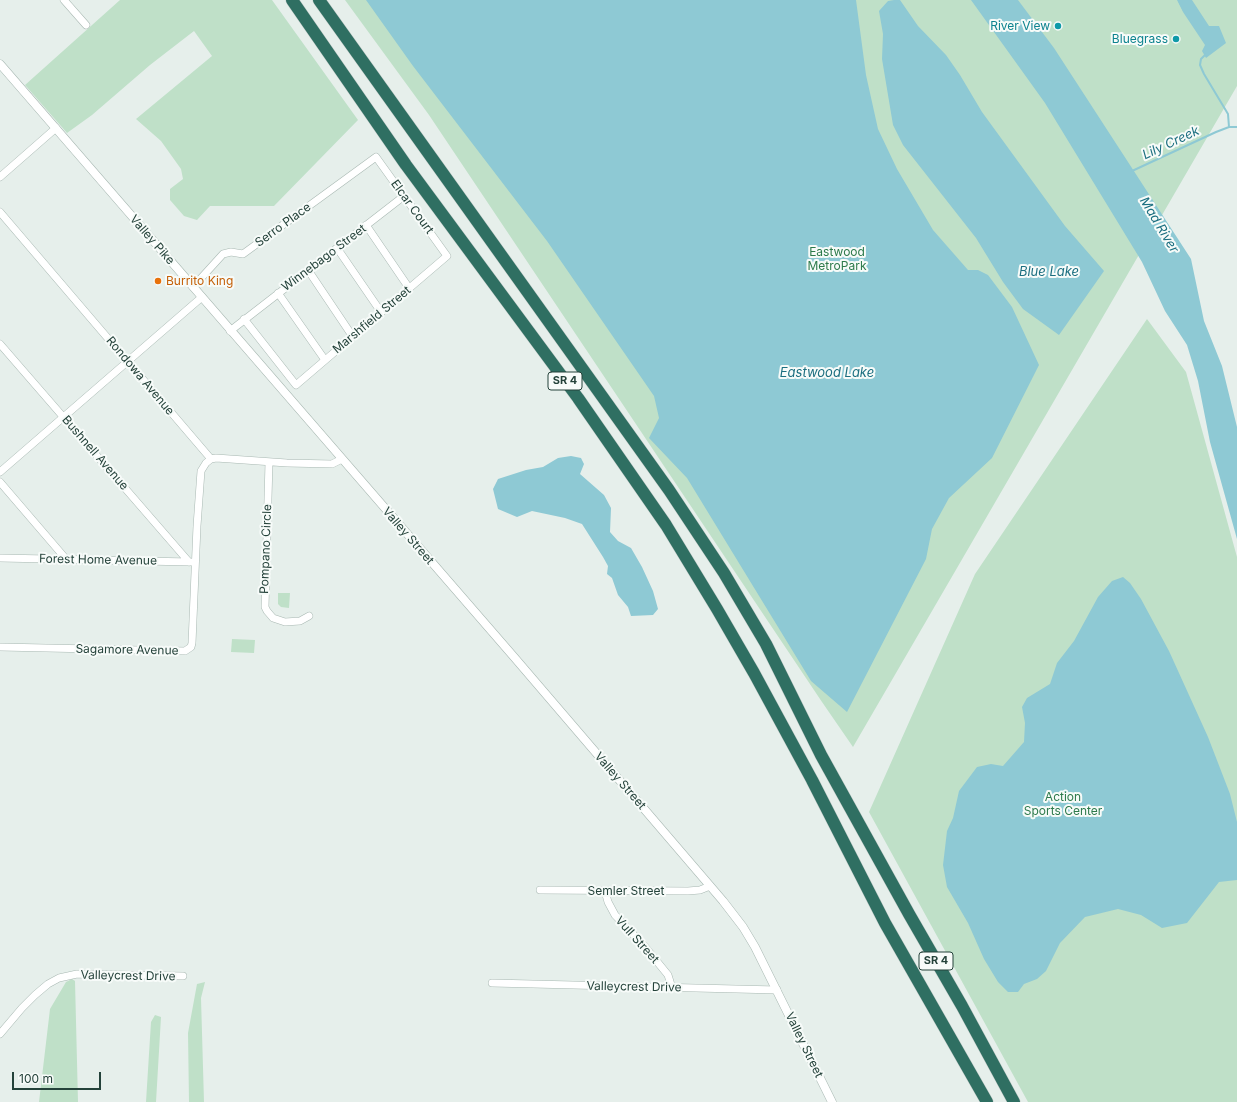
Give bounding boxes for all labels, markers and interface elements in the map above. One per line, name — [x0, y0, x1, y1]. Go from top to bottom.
place label: River View — [990, 19, 1050, 33]
marker: River View — [1053, 21, 1063, 31]
place label: Bluegrass — [1112, 32, 1168, 46]
marker: Bluegrass — [1171, 34, 1181, 44]
water label: Lily Creek — [1140, 123, 1202, 163]
street label: Elcar Court — [388, 177, 436, 237]
water label: Mad River — [1136, 194, 1182, 256]
street label: Serro Place — [252, 200, 314, 250]
street label: Valley Pike — [127, 212, 177, 268]
street label: Winnebago Street — [279, 222, 369, 294]
park label: Eastwood MetroPark — [808, 245, 866, 273]
water label: Blue Lake — [1019, 264, 1079, 280]
place label: Burrito King — [166, 274, 233, 288]
marker: Burrito King — [153, 276, 163, 286]
street label: Marshfield Street — [330, 283, 414, 357]
street label: Rondowa Avenue — [103, 334, 177, 418]
water label: Eastwood Lake — [780, 365, 874, 381]
road number: SR 4 — [548, 372, 582, 390]
street label: Bushnell Avenue — [59, 413, 131, 493]
street label: Pompano Circle — [257, 504, 275, 594]
street label: Valley Street — [379, 504, 437, 568]
street label: Forest Home Avenue — [39, 552, 157, 568]
street label: Sagamore Avenue — [75, 642, 179, 658]
street label: Valley Street — [591, 749, 649, 813]
park label: Action Sports Center — [1024, 790, 1102, 818]
street label: Semler Street — [588, 884, 664, 898]
street label: Vull Street — [612, 913, 662, 967]
road number: SR 4 — [919, 952, 953, 970]
street label: Valleycrest Drive — [80, 968, 176, 984]
street label: Valleycrest Drive — [586, 979, 682, 995]
street label: Valley Street — [782, 1010, 826, 1080]
scale bar — [14, 1064, 103, 1090]
text: 100 m — [19, 1071, 53, 1086]

